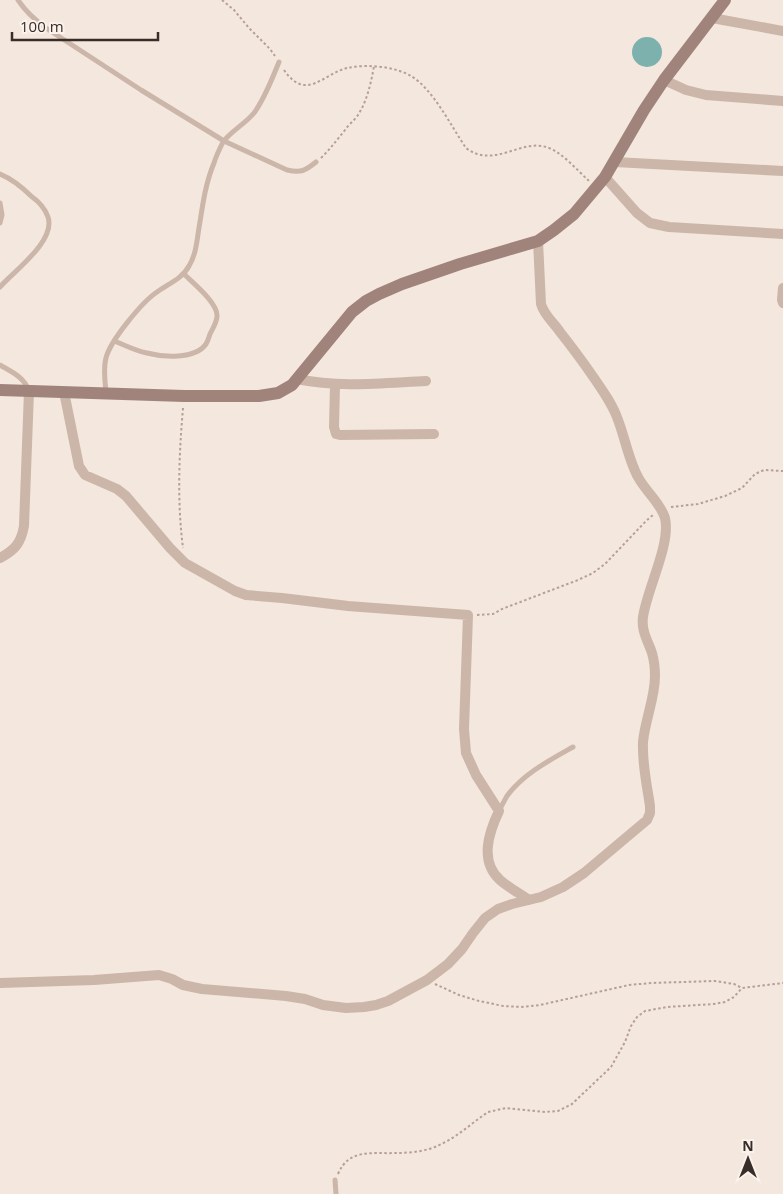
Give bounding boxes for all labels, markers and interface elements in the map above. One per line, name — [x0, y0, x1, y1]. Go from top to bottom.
scale bar — [12, 10, 159, 42]
text: 100 m — [20, 16, 64, 36]
north arrow — [723, 1134, 773, 1184]
text: N — [742, 1136, 754, 1155]

